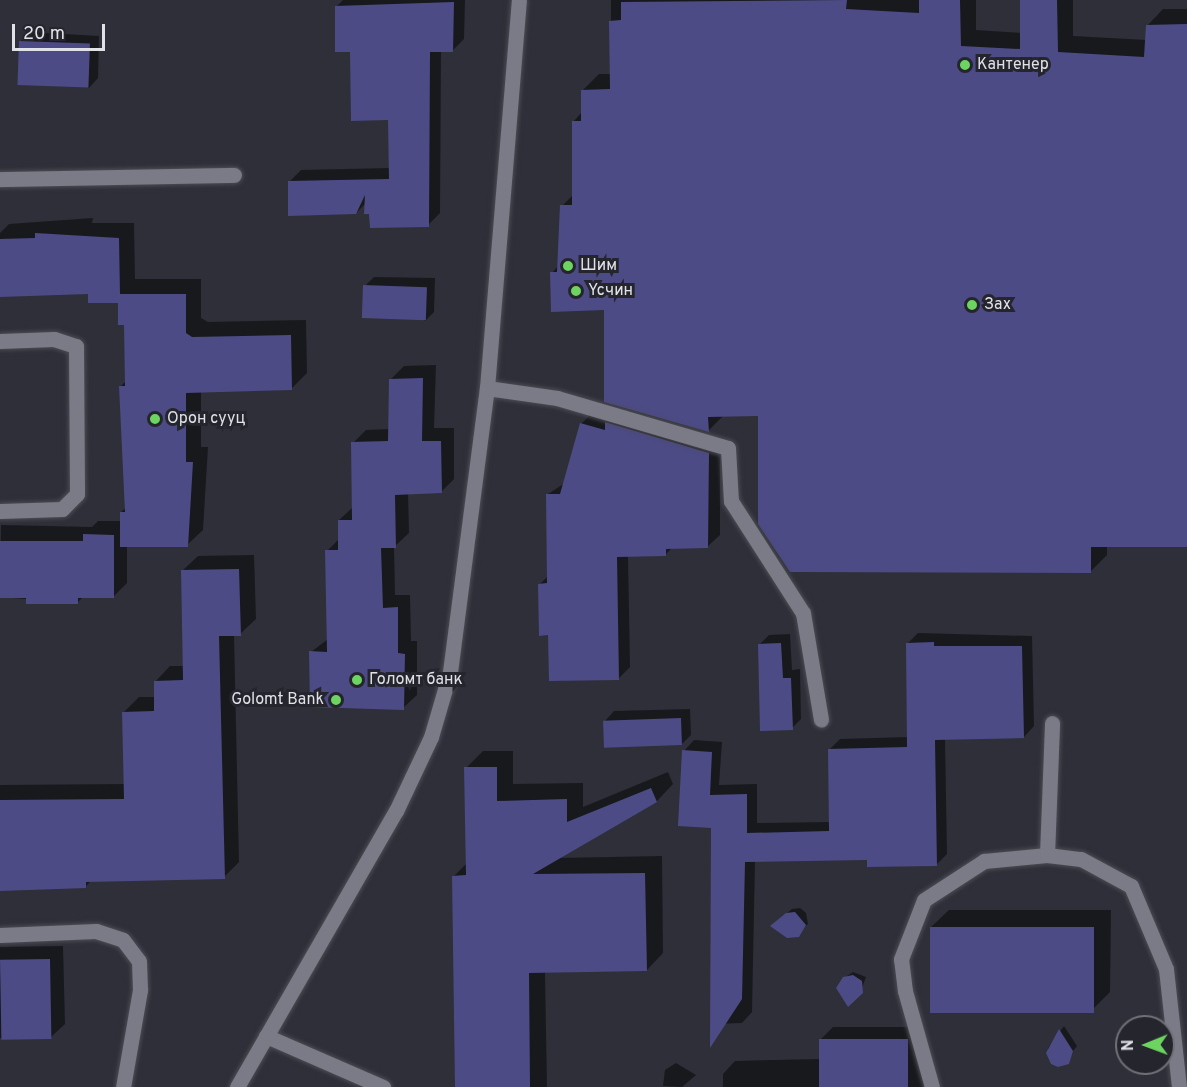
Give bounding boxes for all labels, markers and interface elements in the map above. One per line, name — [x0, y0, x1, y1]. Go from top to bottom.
scale bar — [15, 12, 108, 50]
text: 20 m — [23, 23, 65, 46]
place label: Кантенер — [977, 55, 1049, 75]
marker: Кантенер — [958, 58, 972, 72]
place label: Шим — [580, 256, 617, 276]
marker: Шим — [561, 259, 575, 273]
place label: Үсчин — [588, 281, 633, 301]
marker: Үсчин — [569, 284, 583, 298]
place label: Зах — [984, 295, 1011, 315]
marker: Зах — [965, 298, 979, 312]
place label: Орон сууц — [167, 409, 245, 429]
marker: Орон сууц — [148, 412, 162, 426]
place label: Голомт банк — [369, 670, 463, 690]
marker: Голомт банк — [350, 673, 364, 687]
place label: Golomt Bank — [231, 690, 324, 710]
marker: Golomt Bank — [329, 693, 343, 707]
north arrow — [1115, 1015, 1175, 1075]
text: N — [1119, 1039, 1139, 1051]

